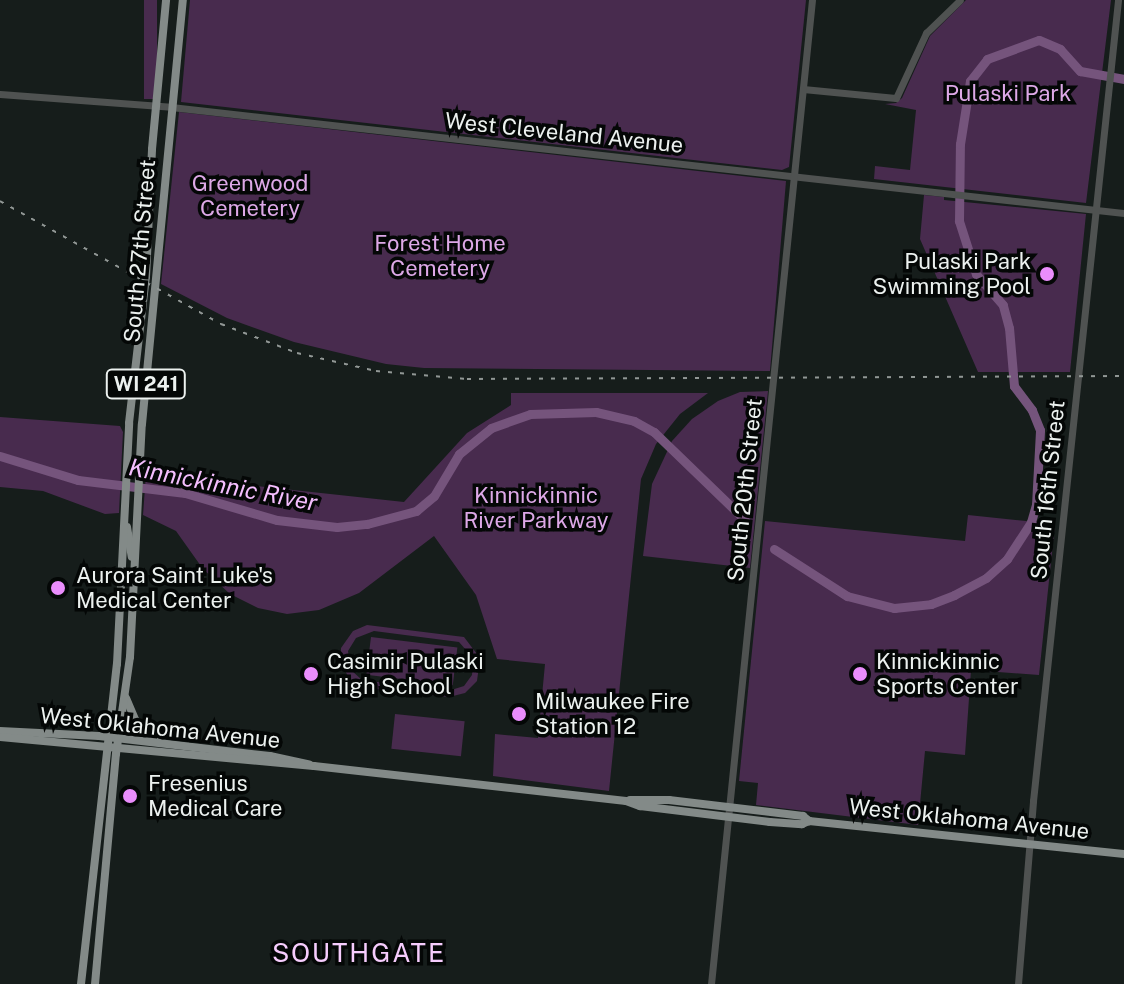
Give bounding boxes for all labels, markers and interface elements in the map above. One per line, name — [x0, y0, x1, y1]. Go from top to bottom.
park label: Pulaski Park — [945, 81, 1071, 107]
street label: West Cleveland Avenue — [444, 107, 684, 159]
street label: South 27th Street — [119, 158, 161, 344]
park label: Greenwood Cemetery — [192, 170, 308, 222]
park label: Forest Home Cemetery — [374, 230, 506, 282]
place label: Pulaski Park Swimming Pool — [873, 248, 1031, 300]
marker: Pulaski Park Swimming Pool — [1038, 265, 1056, 283]
road number: WI 241 — [104, 368, 188, 400]
street label: South 20th Street — [722, 397, 768, 583]
street label: South 16th Street — [1025, 399, 1071, 581]
water label: Kinnickinnic River — [126, 453, 320, 517]
park label: Kinnickinnic River Parkway — [463, 482, 609, 534]
place label: Aurora Saint Luke's Medical Center — [76, 562, 273, 614]
marker: Aurora Saint Luke's Medical Center — [47, 577, 69, 599]
place label: Casimir Pulaski High School — [327, 648, 484, 700]
place label: Kinnickinnic Sports Center — [876, 648, 1019, 700]
marker: Casimir Pulaski High School — [302, 665, 320, 683]
marker: Kinnickinnic Sports Center — [851, 665, 869, 683]
place label: Milwaukee Fire Station 12 — [535, 688, 690, 740]
street label: West Oklahoma Avenue — [39, 702, 281, 754]
marker: Milwaukee Fire Station 12 — [510, 705, 528, 723]
place label: Fresenius Medical Care — [148, 770, 283, 822]
marker: Fresenius Medical Care — [119, 785, 141, 807]
street label: West Oklahoma Avenue — [848, 793, 1090, 845]
district label: SOUTHGATE — [272, 937, 446, 969]

